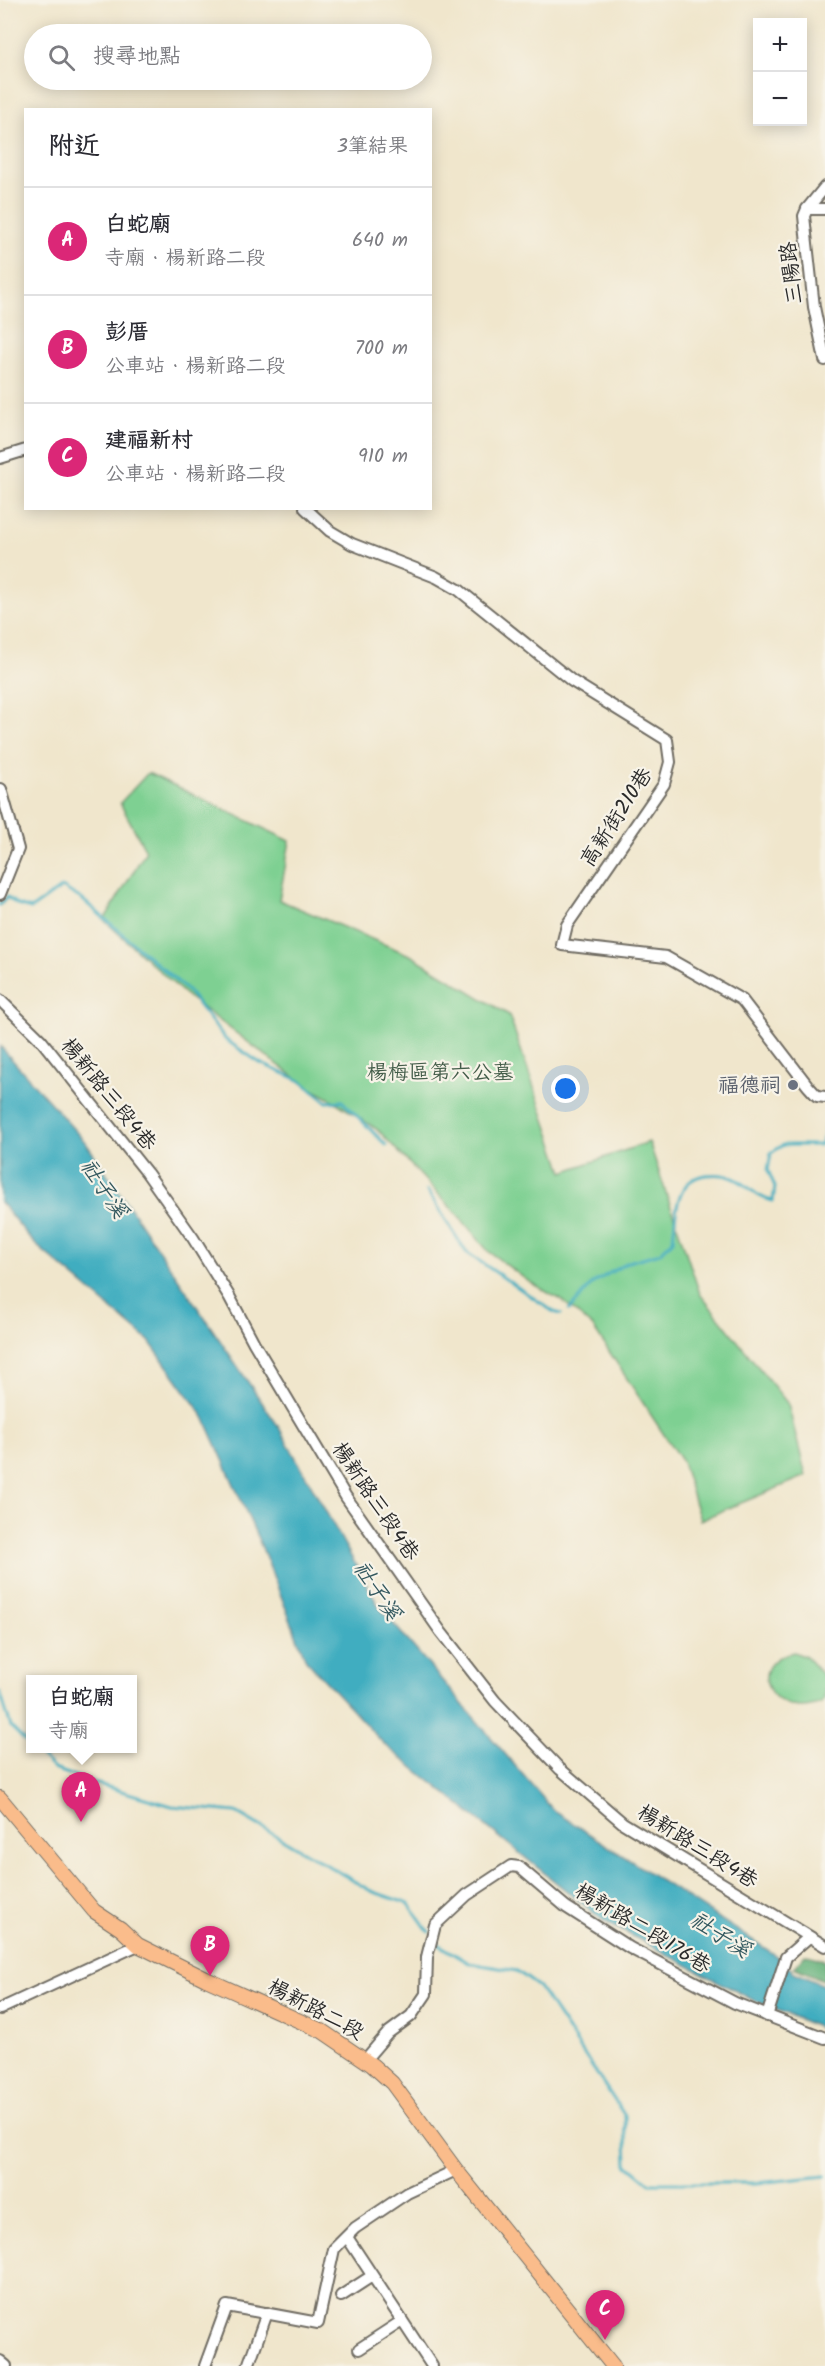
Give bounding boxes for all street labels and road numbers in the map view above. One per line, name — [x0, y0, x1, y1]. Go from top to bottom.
street label: 三陽路 — [772, 240, 813, 306]
street label: 高新街210巷 — [573, 761, 662, 874]
street label: 楊新路三段4巷 — [52, 1031, 164, 1159]
street label: 楊新路三段4巷 — [323, 1436, 427, 1568]
street label: 楊新路三段4巷 — [630, 1797, 764, 1898]
street label: 楊新路二段176巷 — [568, 1875, 717, 1983]
street label: 楊新路二段 — [261, 1971, 369, 2050]

